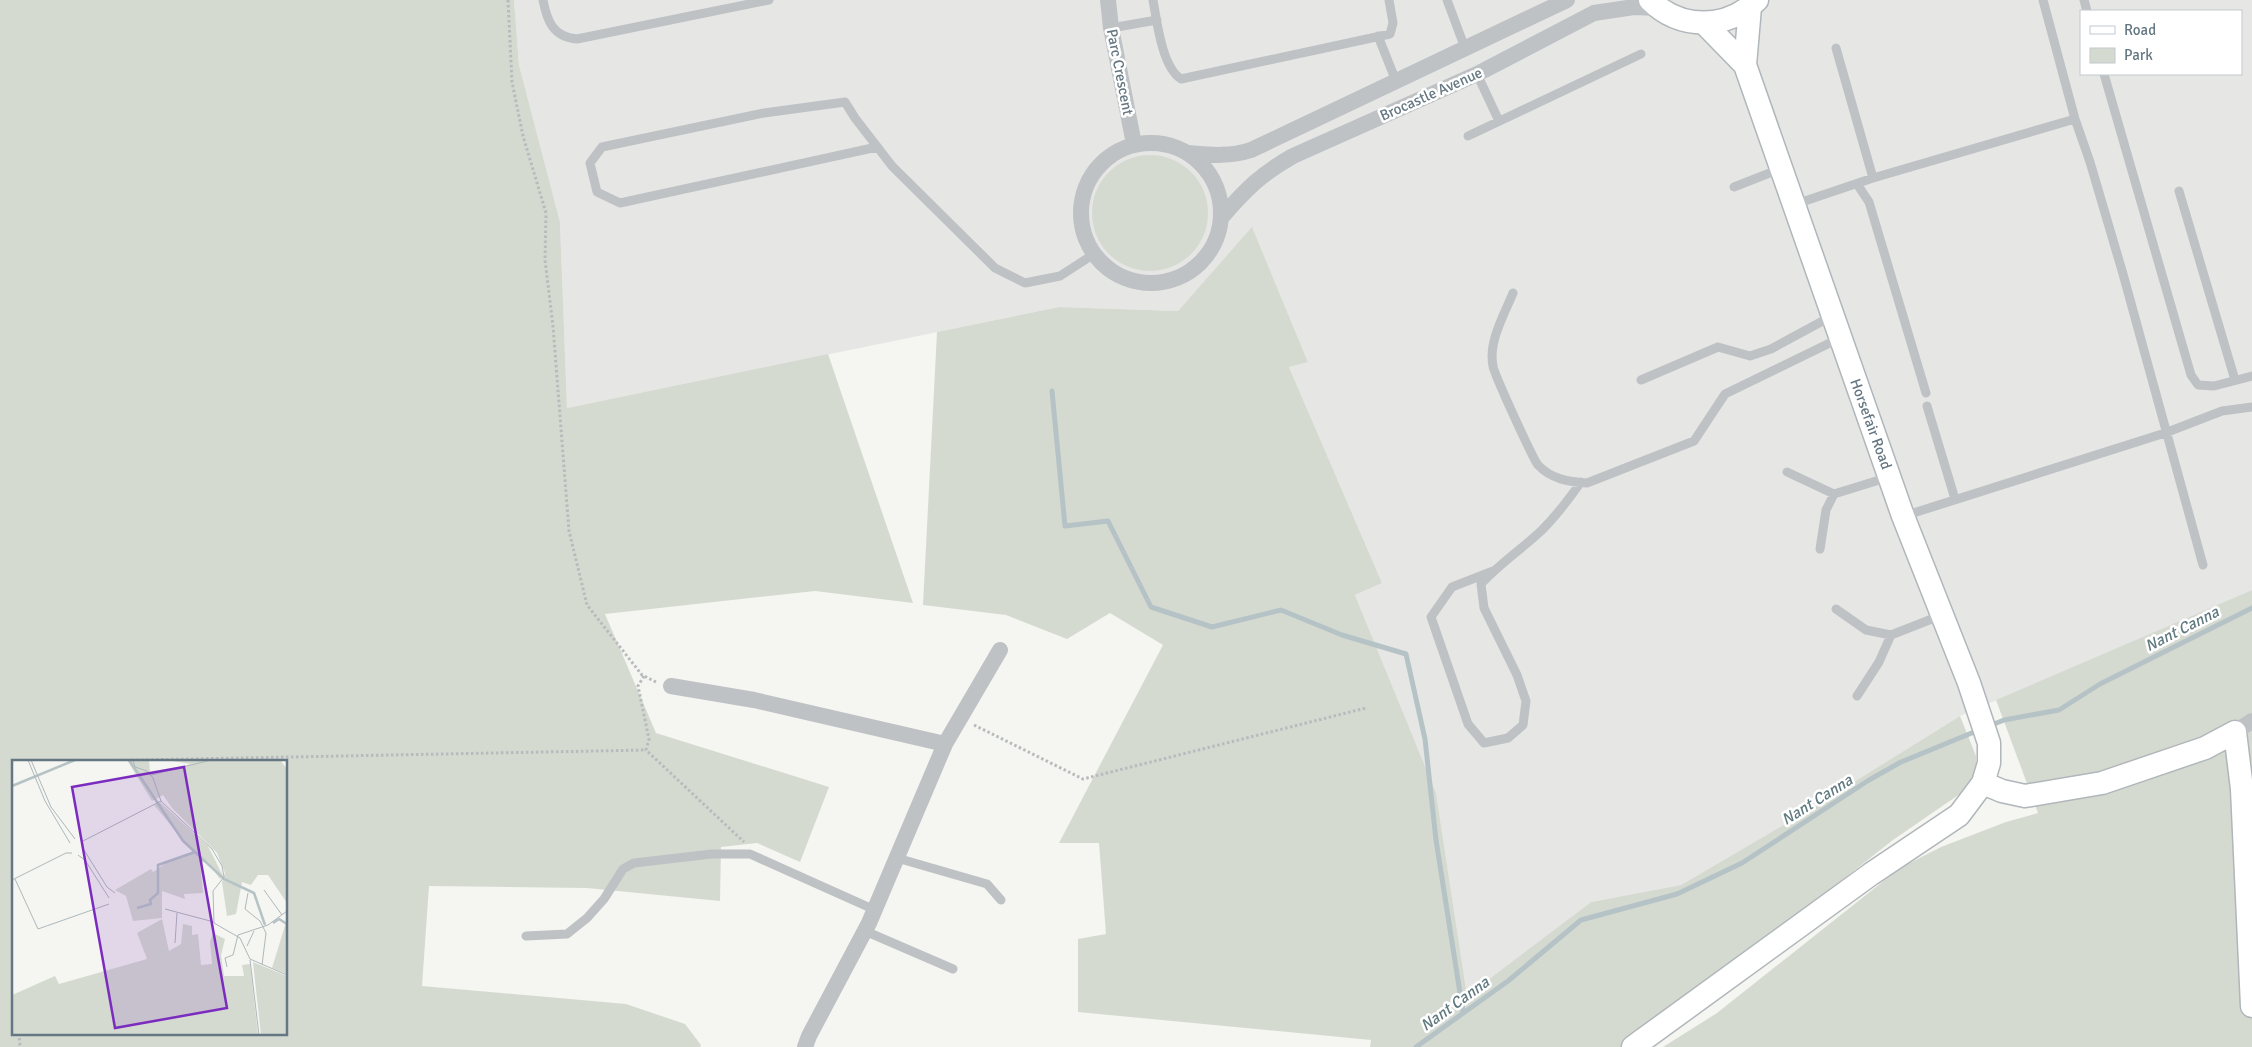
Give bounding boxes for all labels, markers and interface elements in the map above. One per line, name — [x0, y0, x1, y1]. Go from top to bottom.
legend — [2080, 10, 2242, 75]
text: Road — [2124, 21, 2156, 39]
street label: Parc Crescent — [1103, 27, 1137, 117]
text: Park — [2124, 46, 2153, 64]
street label: Brocastle Avenue — [1377, 63, 1485, 125]
street label: Horsefair Road — [1846, 376, 1896, 472]
water label: Nant Canna — [2142, 602, 2223, 656]
inset map — [12, 760, 288, 1034]
water label: Nant Canna — [1778, 770, 1857, 830]
water label: Nant Canna — [1417, 972, 1494, 1036]

